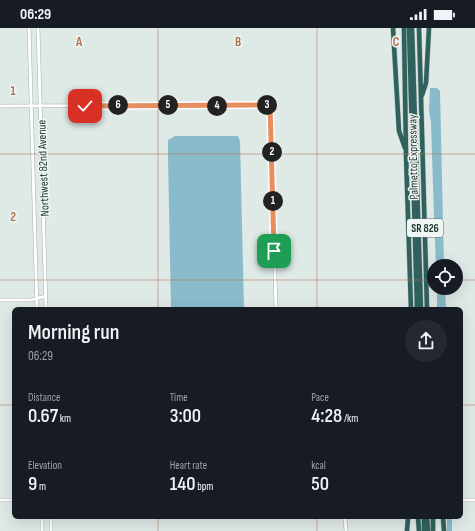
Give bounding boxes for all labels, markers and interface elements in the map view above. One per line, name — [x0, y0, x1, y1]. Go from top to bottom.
text: 06:29 — [20, 5, 51, 24]
text: A — [75, 34, 83, 50]
text: B — [235, 34, 241, 50]
text: C — [393, 34, 400, 50]
text: 1 — [10, 83, 16, 99]
pin — [68, 89, 102, 123]
icon: check — [74, 95, 96, 117]
pin: 6 — [108, 95, 128, 115]
pin: 5 — [158, 95, 178, 115]
pin: 3 — [257, 95, 277, 115]
pin: 4 — [207, 96, 227, 116]
text: 6 — [115, 98, 121, 111]
text: 5 — [166, 98, 170, 111]
text: 3 — [265, 98, 269, 111]
text: 4 — [214, 99, 220, 112]
street label: Palmetto Expressway — [405, 114, 422, 200]
street label: Northwest 82nd Avenue — [34, 119, 53, 217]
pin: 2 — [262, 142, 282, 162]
text: 2 — [270, 145, 274, 158]
pin: 1 — [263, 191, 283, 211]
text: 1 — [271, 194, 275, 207]
text: 2 — [10, 209, 16, 225]
road number: SR 826 — [407, 219, 443, 237]
pin — [257, 234, 291, 268]
icon: arrive — [263, 240, 285, 262]
map controls — [427, 259, 463, 295]
button: locate — [427, 259, 463, 295]
text: Morning run — [28, 319, 119, 346]
button: share — [405, 320, 447, 362]
text: 06:29 — [28, 348, 53, 364]
text: Distance — [28, 391, 60, 404]
text: Time — [170, 391, 188, 404]
text: Pace — [311, 391, 329, 404]
text: 0.67 — [28, 404, 58, 428]
text: 3:00 — [170, 404, 201, 428]
text: 4:28 — [311, 404, 342, 428]
text: km — [58, 412, 71, 425]
text: /km — [342, 412, 358, 425]
text: Elevation — [28, 459, 62, 472]
text: Heart rate — [170, 459, 207, 472]
text: kcal — [311, 459, 326, 472]
text: 9 — [28, 472, 37, 496]
text: 140 — [170, 472, 195, 496]
text: 50 — [311, 472, 329, 496]
text: m — [37, 480, 46, 493]
text: bpm — [195, 480, 213, 493]

